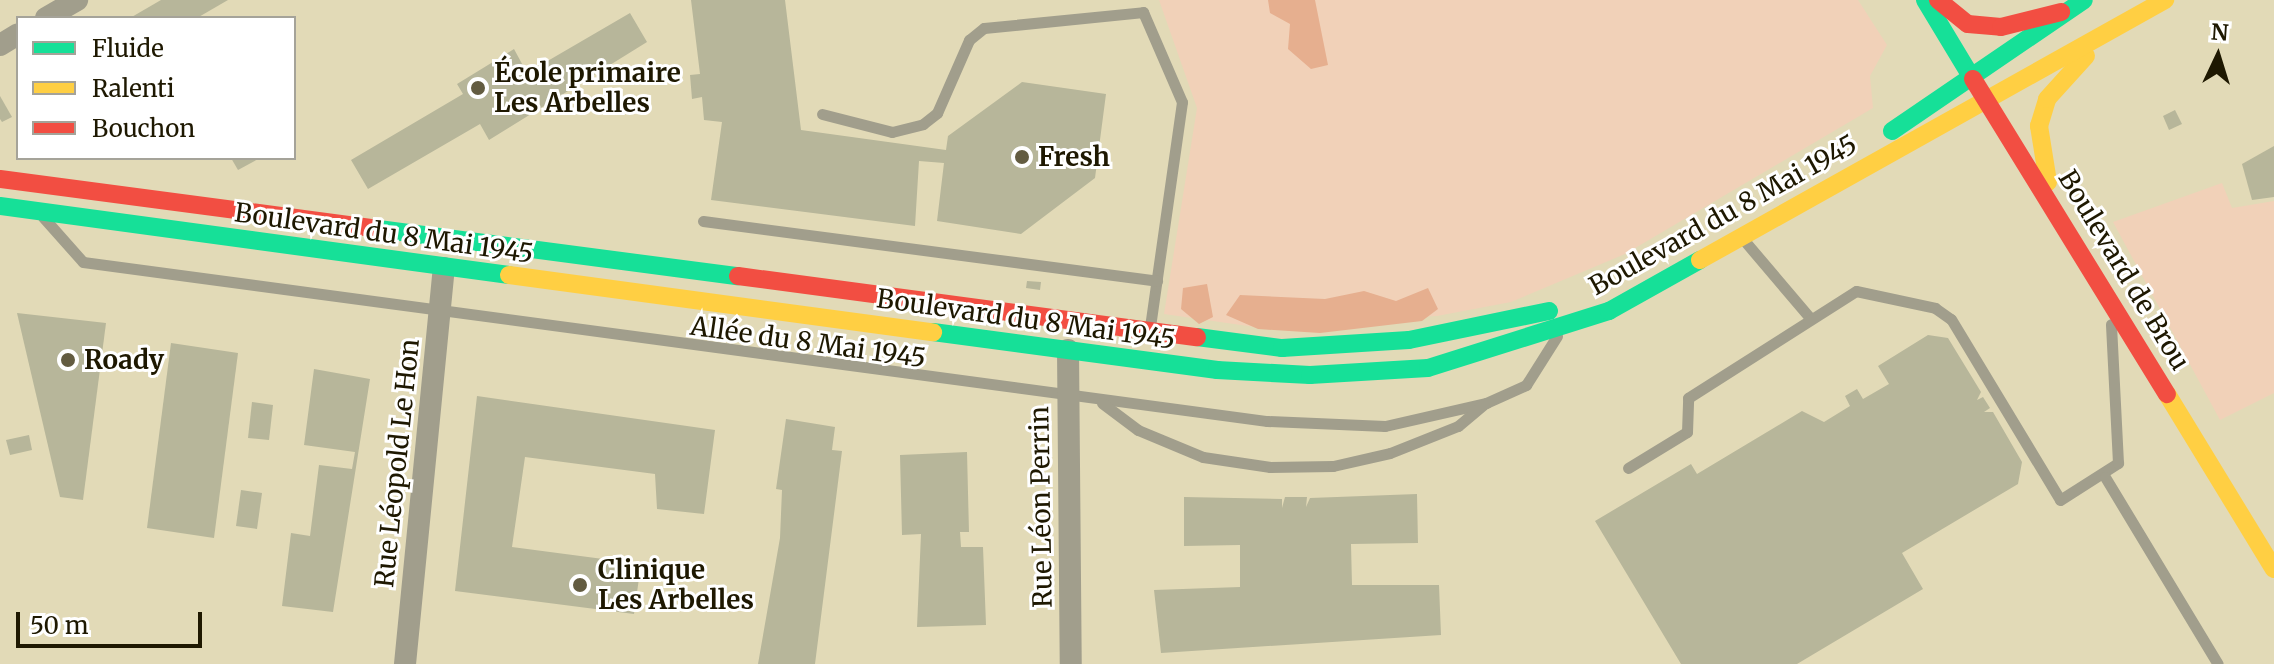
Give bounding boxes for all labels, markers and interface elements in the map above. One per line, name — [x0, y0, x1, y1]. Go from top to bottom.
legend — [16, 16, 296, 160]
north arrow — [2178, 16, 2258, 96]
text: N — [2210, 17, 2229, 47]
text: Fluide — [92, 33, 164, 64]
place label: École primaire Les Arbelles — [494, 57, 681, 118]
text: Ralenti — [92, 73, 175, 104]
marker: École primaire Les Arbelles — [469, 79, 487, 97]
text: Bouchon — [92, 113, 195, 144]
street label: Boulevard du 8 Mai 1945 — [1584, 128, 1862, 302]
place label: Fresh — [1038, 141, 1110, 173]
marker: Fresh — [1013, 148, 1031, 166]
street label: Boulevard de Brou — [2052, 164, 2196, 376]
street label: Boulevard du 8 Mai 1945 — [233, 197, 535, 269]
street label: Boulevard du 8 Mai 1945 — [875, 283, 1177, 355]
street label: Allée du 8 Mai 1945 — [688, 310, 928, 374]
street label: Rue Léopold Le Hon — [368, 337, 426, 589]
place label: Roady — [84, 344, 164, 376]
marker: Roady — [59, 351, 77, 369]
street label: Rue Léon Perrin — [1024, 406, 1058, 608]
place label: Clinique Les Arbelles — [598, 554, 754, 616]
marker: Clinique Les Arbelles — [569, 574, 591, 596]
scale bar — [20, 596, 206, 646]
text: 50 m — [30, 610, 89, 641]

